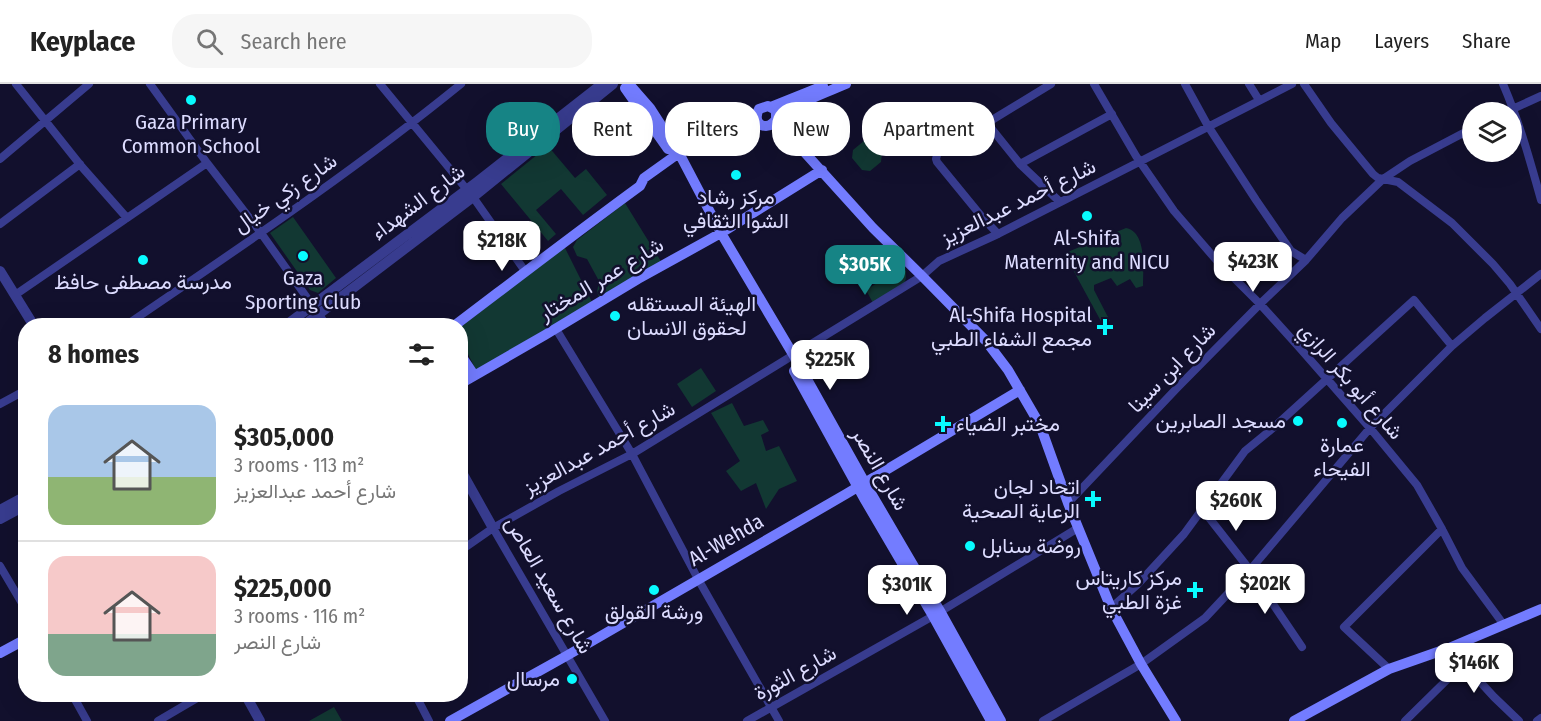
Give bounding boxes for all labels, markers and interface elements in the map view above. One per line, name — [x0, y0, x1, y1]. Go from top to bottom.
search box — [172, 14, 592, 68]
text: Keyplace — [30, 25, 136, 58]
icon: search — [193, 25, 226, 58]
text: Search here — [241, 28, 347, 55]
text: Map — [1305, 28, 1341, 54]
text: Layers — [1374, 28, 1429, 54]
text: Share — [1462, 28, 1511, 54]
marker: Gaza Primary Common School — [184, 93, 198, 107]
chip: Buy — [486, 102, 560, 156]
chip: Rent — [572, 102, 653, 156]
chip: Filters — [665, 102, 760, 156]
chip: New — [772, 102, 850, 156]
chip: Apartment — [862, 102, 995, 156]
map controls — [1462, 102, 1522, 162]
button: layers — [1462, 102, 1522, 162]
place label: Gaza Primary Common School — [122, 109, 261, 159]
street label: شارع زكي خيال — [228, 148, 344, 242]
street label: شارع أحمد عبدالعزيز — [935, 153, 1101, 252]
street label: شارع الشهداء — [366, 158, 471, 247]
marker: مركز رشاد الشوا الثقافي — [729, 168, 743, 182]
place label: مركز رشاد الشوا الثقافي — [683, 184, 789, 238]
marker: Al-Shifa Maternity and NICU — [1080, 209, 1094, 223]
pin: $218K — [460, 221, 544, 272]
place label: Al-Shifa Maternity and NICU — [1004, 225, 1170, 275]
text: $218K — [477, 228, 527, 252]
street label: شارع عمر المختار — [533, 231, 669, 328]
pin: $423K — [1211, 242, 1295, 293]
pin: $305K — [823, 245, 907, 296]
marker: Gaza Sporting Club — [296, 249, 310, 263]
text: $423K — [1228, 249, 1278, 273]
text: $305K — [839, 252, 891, 276]
marker: مدرسة مصطفى حافظ — [136, 253, 150, 267]
place label: Gaza Sporting Club — [245, 265, 361, 315]
place label: مدرسة مصطفى حافظ — [54, 269, 232, 295]
place label: الهيئة المستقله لحقوق الانسان — [627, 291, 756, 341]
place label: Al-Shifa Hospital مجمع الشفاء الطبي — [931, 302, 1092, 356]
marker: الهيئة المستقله لحقوق الانسان — [608, 309, 622, 323]
street label: شارع أبو بكر الرازي — [1290, 317, 1409, 448]
marker: Al-Shifa Hospital مجمع الشفاء الطبي — [1096, 318, 1114, 336]
street label: شارع ابن سينا — [1123, 318, 1222, 419]
icon: filters — [405, 338, 438, 371]
text: 8 homes — [48, 339, 139, 370]
pin: $225K — [788, 340, 872, 391]
text: $225K — [805, 347, 855, 371]
street label: شارع أحمد عبدالعزيز — [517, 395, 680, 502]
place label: مسجد الصابرين — [1155, 408, 1286, 434]
place label: مختبر الضياء — [956, 411, 1060, 437]
marker: مسجد الصابرين — [1291, 414, 1305, 428]
marker: مختبر الضياء — [934, 415, 952, 433]
marker: عمارة الفيحاء — [1335, 416, 1349, 430]
text: $305,000 — [234, 422, 334, 453]
street label: شارع النصر — [845, 422, 914, 516]
icon: home — [96, 429, 168, 501]
place label: عمارة الفيحاء — [1313, 432, 1371, 482]
text: 3 rooms · 113 m² — [234, 453, 364, 477]
place label: اتحاد لجان الرعاية الصحية — [962, 474, 1080, 524]
text: شارع أحمد عبدالعزيز — [234, 479, 396, 503]
pin: $260K — [1194, 481, 1278, 532]
text: $260K — [1210, 488, 1262, 512]
marker: اتحاد لجان الرعاية الصحية — [1084, 490, 1102, 508]
street label: Al-Wehda — [684, 508, 768, 572]
street label: شارع سعيد العاص — [498, 512, 599, 659]
place label: روضة سنابل — [982, 533, 1081, 559]
marker: روضة سنابل — [963, 539, 977, 553]
pin: $202K — [1223, 564, 1307, 615]
pin: $301K — [865, 565, 949, 616]
place label: مركز كاريتاس غزة الطبي — [1075, 565, 1182, 619]
text: $202K — [1240, 571, 1290, 595]
text: $301K — [882, 572, 932, 596]
text: $225,000 — [234, 573, 332, 604]
icon: home — [96, 580, 168, 652]
marker: مركز كاريتاس غزة الطبي — [1186, 581, 1204, 599]
marker: ورشة القولق — [647, 583, 661, 597]
place label: ورشة القولق — [605, 599, 703, 625]
text: 3 rooms · 116 m² — [234, 604, 365, 628]
text: شارع النصر — [234, 630, 321, 654]
street label: شارع الثورة — [749, 640, 841, 707]
pin: $146K — [1432, 643, 1516, 694]
text: $146K — [1449, 650, 1499, 674]
place label: مرسال — [507, 666, 560, 692]
marker: مرسال — [565, 672, 579, 686]

